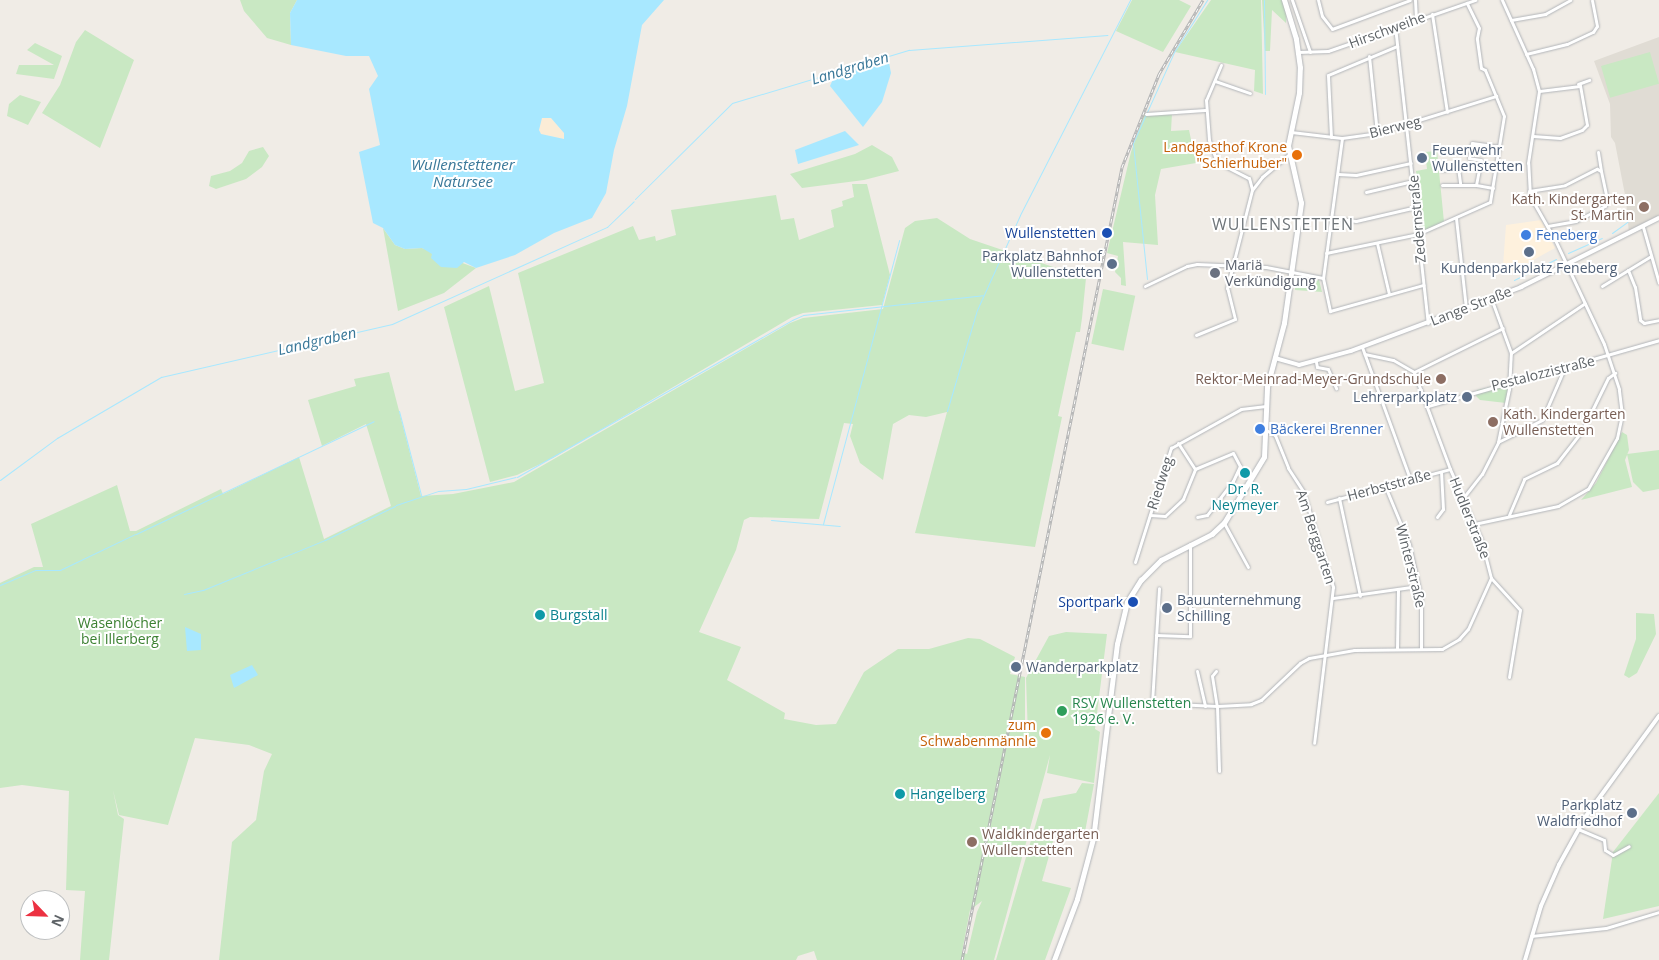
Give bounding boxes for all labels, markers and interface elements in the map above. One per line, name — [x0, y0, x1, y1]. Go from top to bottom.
street label: Hirschweihe — [1346, 8, 1428, 52]
water label: Landgraben — [809, 48, 891, 88]
street label: Bierweg — [1368, 113, 1422, 141]
place label: Landgasthof Krone "Schierhuber" — [1163, 139, 1287, 172]
place label: Feuerwehr Wullenstetten — [1432, 142, 1523, 174]
marker: Landgasthof Krone "Schierhuber" — [1291, 149, 1303, 161]
marker: Feuerwehr Wullenstetten — [1416, 152, 1428, 164]
water label: Wullenstettener Natursee — [411, 155, 515, 190]
street label: Zedernstraße — [1405, 174, 1429, 264]
place label: Kath. Kindergarten St. Martin — [1511, 191, 1634, 223]
marker: Kath. Kindergarten St. Martin — [1638, 201, 1650, 213]
district label: WULLENSTETTEN — [1210, 214, 1356, 234]
place label: Wullenstetten — [1005, 225, 1096, 241]
marker: Wullenstetten — [1100, 226, 1114, 240]
place label: Feneberg — [1536, 227, 1597, 243]
marker: Feneberg — [1520, 229, 1532, 241]
marker: Kundenparkplatz Feneberg — [1523, 246, 1535, 258]
place label: Parkplatz Bahnhof Wullenstetten — [982, 248, 1102, 280]
place label: Mariä Verkündigung — [1225, 257, 1316, 290]
marker: Parkplatz Bahnhof Wullenstetten — [1106, 258, 1118, 270]
place label: Kundenparkplatz Feneberg — [1441, 260, 1617, 276]
marker: Mariä Verkündigung — [1209, 267, 1221, 279]
street label: Lange Straße — [1428, 283, 1514, 329]
water label: Landgraben — [276, 323, 358, 359]
street label: Pestalozzistraße — [1490, 352, 1596, 394]
place label: Rektor-Meinrad-Meyer-Grundschule — [1195, 371, 1431, 387]
marker: Rektor-Meinrad-Meyer-Grundschule — [1435, 373, 1447, 385]
place label: Lehrerparkplatz — [1353, 389, 1457, 405]
marker: Lehrerparkplatz — [1461, 391, 1473, 403]
place label: Kath. Kindergarten Wullenstetten — [1503, 406, 1626, 438]
marker: Kath. Kindergarten Wullenstetten — [1487, 416, 1499, 428]
place label: Bäckerei Brenner — [1270, 421, 1383, 437]
marker: Bäckerei Brenner — [1254, 423, 1266, 435]
street label: Riedweg — [1144, 454, 1176, 512]
street label: Herbststraße — [1345, 466, 1433, 504]
marker: Dr. R. Neymeyer — [1239, 467, 1251, 479]
street label: Hudlerstraße — [1446, 475, 1494, 561]
place label: Dr. R. Neymeyer — [1212, 481, 1278, 514]
street label: Am Berggarten — [1293, 488, 1339, 586]
street label: Winterstraße — [1393, 523, 1429, 609]
place label: Bauunternehmung Schilling — [1177, 592, 1301, 624]
place label: Sportpark — [1058, 594, 1123, 610]
marker: Sportpark — [1127, 596, 1139, 608]
marker: Bauunternehmung Schilling — [1161, 602, 1173, 614]
place label: Burgstall — [550, 607, 607, 623]
marker: Burgstall — [534, 609, 546, 621]
park label: Wasenlöcher bei Illerberg — [78, 615, 162, 648]
place label: Wanderparkplatz — [1026, 659, 1138, 675]
marker: Wanderparkplatz — [1010, 661, 1022, 673]
place label: RSV Wullenstetten 1926 e. V. — [1072, 695, 1191, 728]
marker: RSV Wullenstetten 1926 e. V. — [1056, 705, 1068, 717]
place label: zum Schwabenmännle — [920, 717, 1036, 750]
marker: zum Schwabenmännle — [1040, 727, 1052, 739]
place label: Hangelberg — [910, 786, 985, 802]
marker: Hangelberg — [894, 788, 906, 800]
place label: Parkplatz Waldfriedhof — [1537, 797, 1622, 830]
marker: Parkplatz Waldfriedhof — [1626, 807, 1638, 819]
place label: Waldkindergarten Wullenstetten — [982, 826, 1099, 859]
marker: Waldkindergarten Wullenstetten — [966, 836, 978, 848]
north arrow — [20, 890, 70, 940]
text: N — [47, 912, 69, 930]

